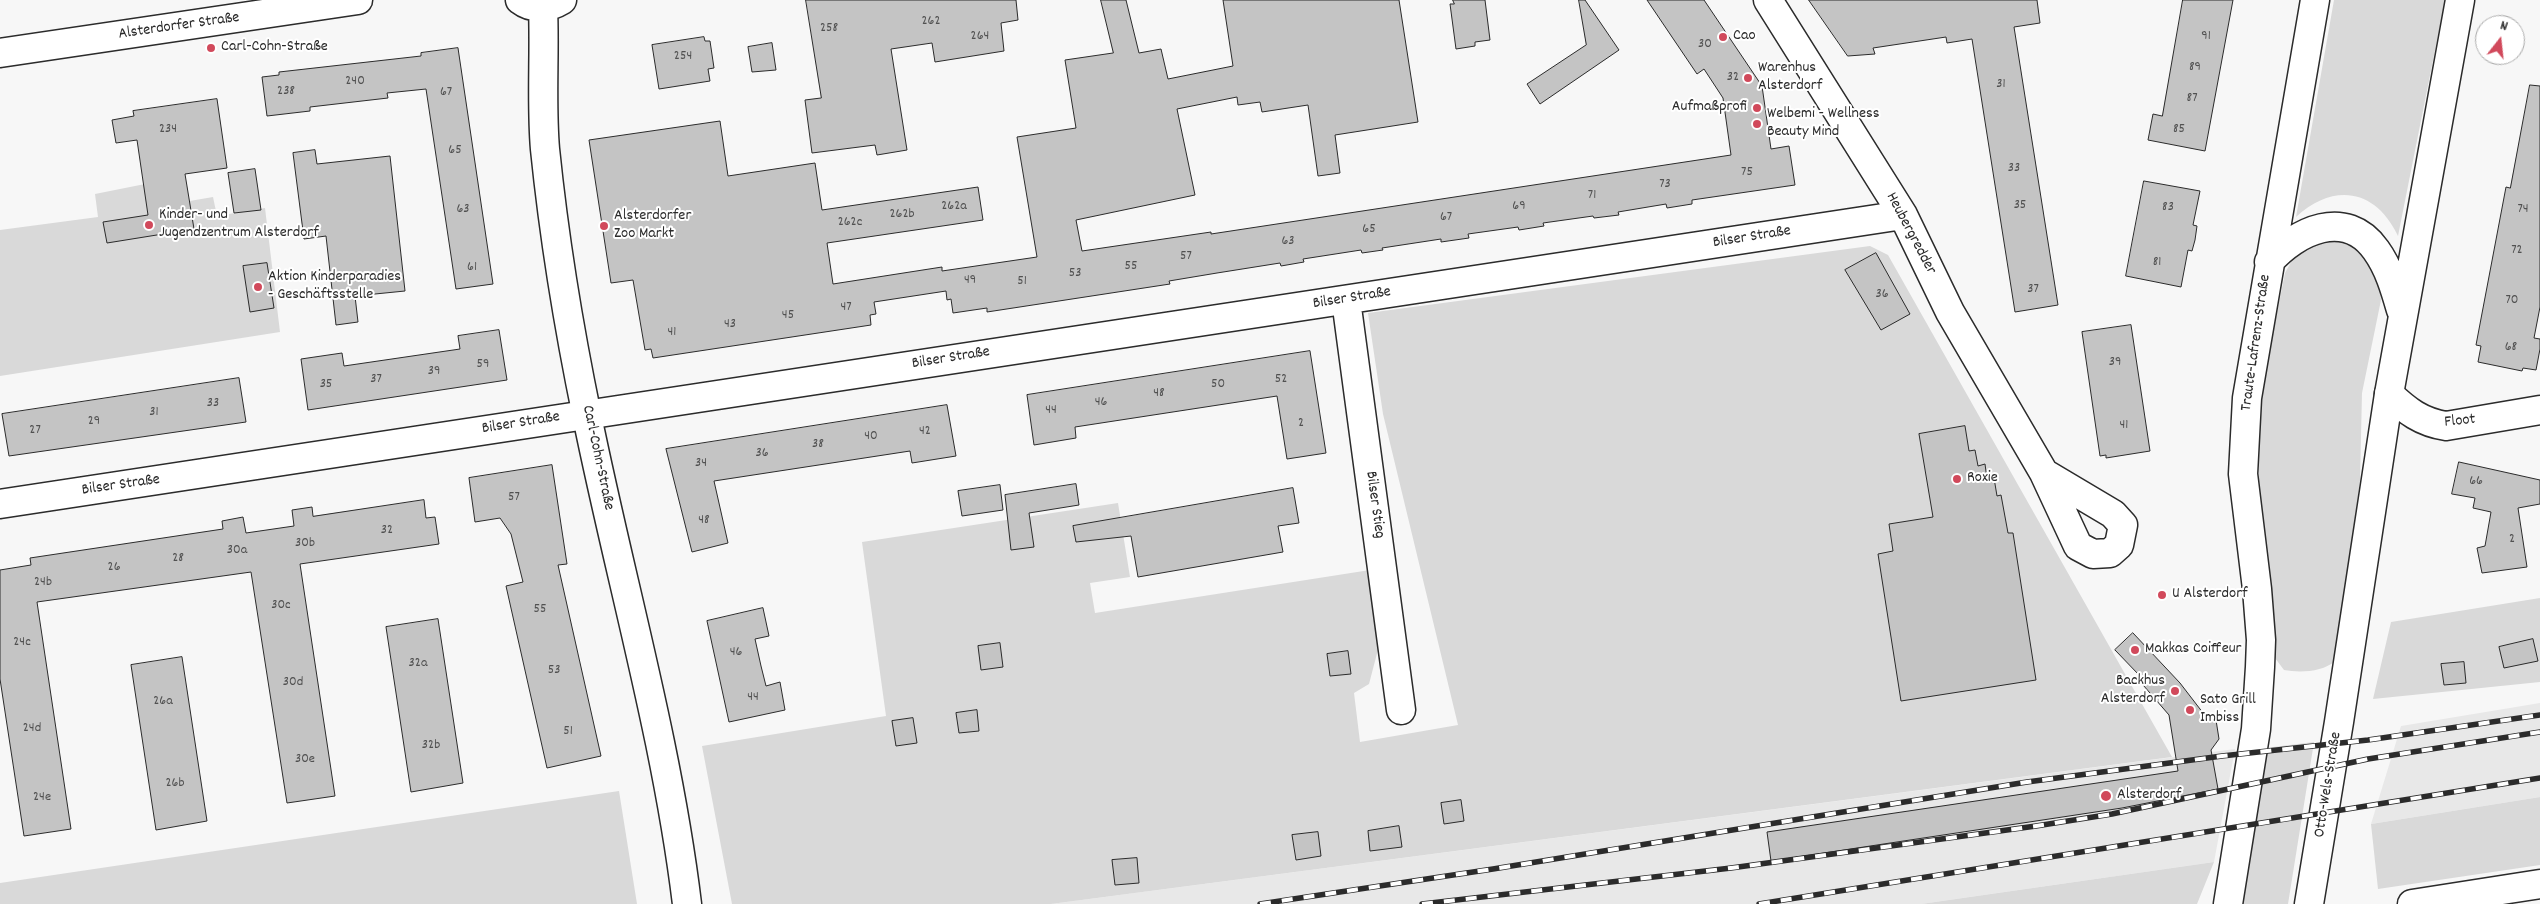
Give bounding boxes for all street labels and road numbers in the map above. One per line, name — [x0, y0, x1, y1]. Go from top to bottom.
street label: Alsterdorfer Straße — [117, 9, 241, 45]
street label: Heubergredder — [1880, 190, 1940, 278]
street label: Bilser Straße — [1712, 222, 1792, 254]
street label: Traute-Lafrenz-Straße — [2238, 273, 2276, 413]
street label: Bilser Straße — [1312, 283, 1392, 315]
street label: Bilser Straße — [911, 343, 991, 375]
street label: Carl-Cohn-Straße — [576, 404, 618, 512]
street label: Bilser Straße — [481, 408, 561, 440]
street label: Floot — [2444, 411, 2476, 433]
street label: Bilser Stieg — [1360, 470, 1388, 540]
street label: Bilser Straße — [81, 471, 161, 501]
street label: Otto-Wels-Straße — [2311, 731, 2347, 839]

